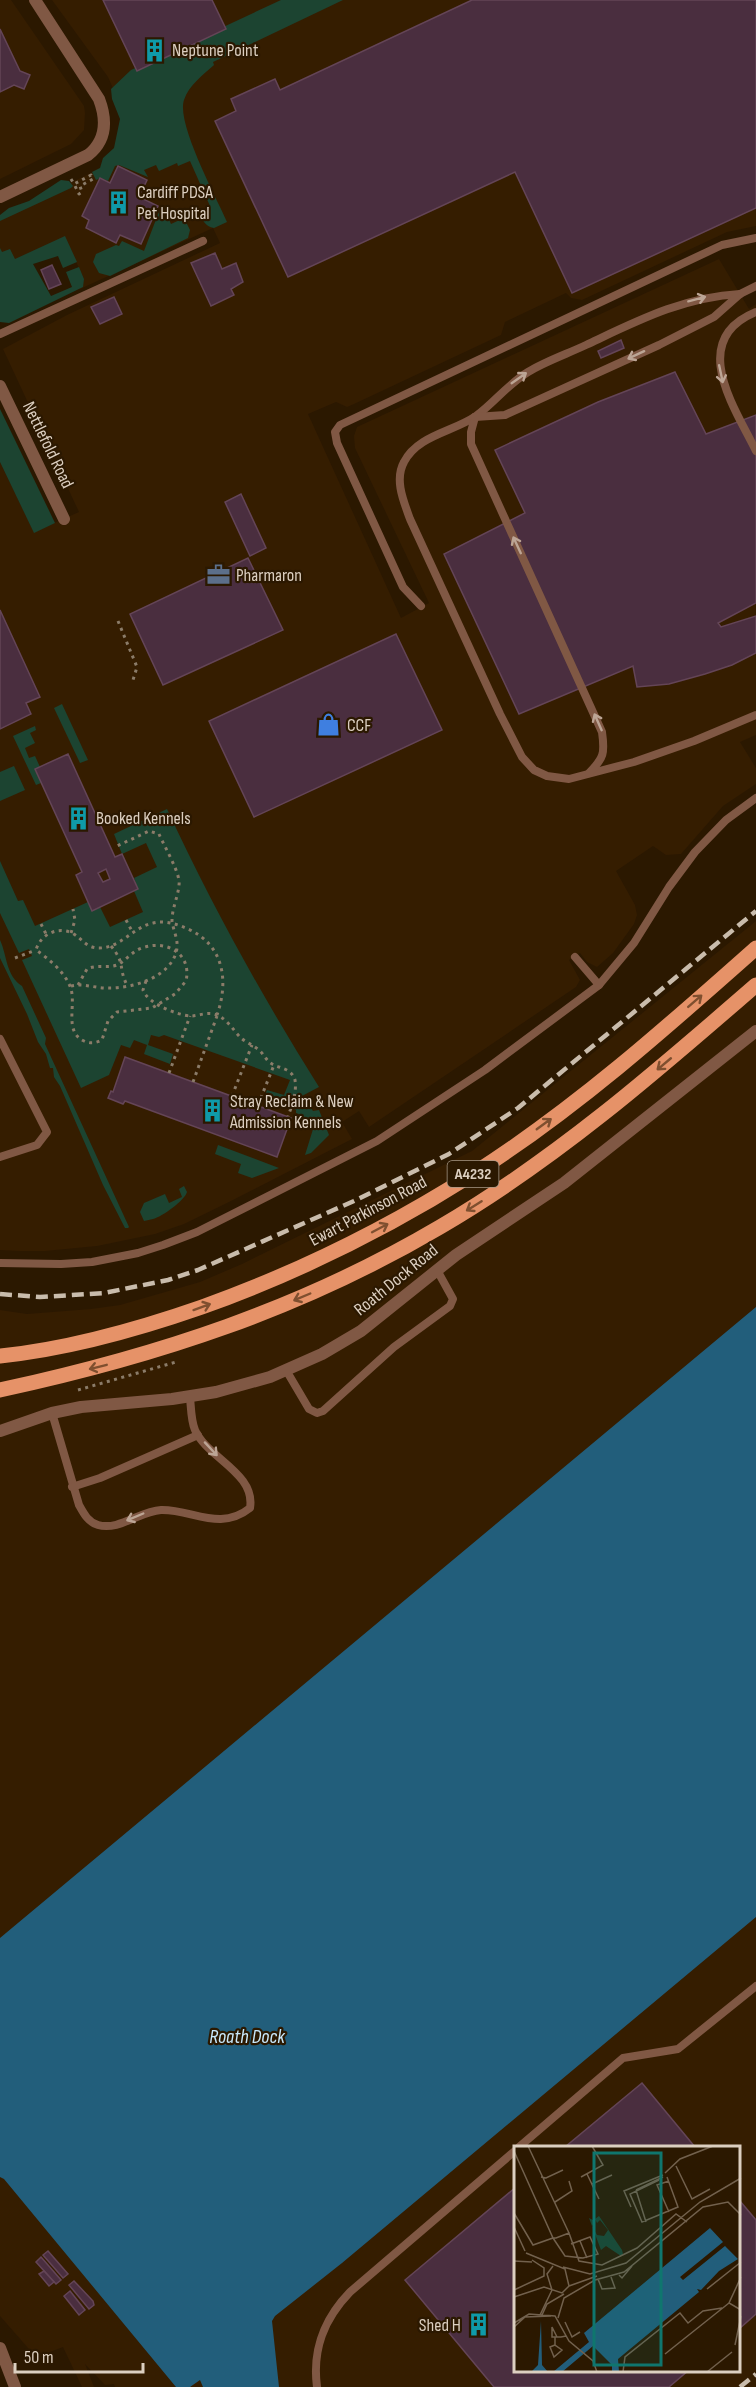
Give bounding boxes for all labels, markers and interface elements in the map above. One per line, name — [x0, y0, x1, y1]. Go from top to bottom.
building icon: Neptune Point — [141, 37, 167, 63]
place label: Neptune Point — [172, 40, 259, 61]
place label: Cardiff PDSA Pet Hospital — [137, 182, 213, 224]
building icon: Cardiff PDSA Pet Hospital — [106, 189, 132, 215]
one-way arrow — [687, 293, 706, 305]
one-way arrow — [627, 350, 645, 362]
one-way arrow — [716, 364, 727, 384]
one-way arrow — [511, 372, 527, 384]
street label: Nettlefold Road — [18, 398, 78, 492]
one-way arrow — [510, 536, 522, 554]
office icon: Pharmaron — [205, 562, 231, 588]
place label: Pharmaron — [236, 565, 302, 586]
shop icon: CCF — [316, 712, 342, 738]
one-way arrow — [591, 714, 603, 732]
place label: CCF — [347, 715, 371, 736]
building icon: Booked Kennels — [65, 805, 91, 831]
place label: Booked Kennels — [96, 808, 191, 829]
one-way arrow — [687, 994, 702, 1008]
one-way arrow — [657, 1057, 672, 1071]
place label: Stray Reclaim & New Admission Kennels — [229, 1091, 354, 1133]
building icon: Stray Reclaim & New Admission Kennels — [199, 1098, 225, 1124]
one-way arrow — [536, 1118, 552, 1130]
road number: A4232 — [448, 1161, 498, 1187]
street label: Ewart Parkinson Road — [306, 1171, 430, 1251]
one-way arrow — [466, 1200, 483, 1212]
one-way arrow — [370, 1222, 388, 1233]
street label: Roath Dock Road — [350, 1240, 442, 1320]
one-way arrow — [293, 1292, 312, 1303]
one-way arrow — [192, 1300, 210, 1311]
one-way arrow — [89, 1362, 108, 1373]
one-way arrow — [204, 1441, 218, 1456]
one-way arrow — [126, 1512, 145, 1523]
water label: Roath Dock — [209, 2025, 285, 2049]
inset map — [514, 2146, 741, 2372]
building icon: Shed H — [466, 2312, 492, 2338]
place label: Shed H — [419, 2315, 461, 2336]
scale bar — [15, 2336, 142, 2374]
text: 50 m — [24, 2347, 54, 2368]

